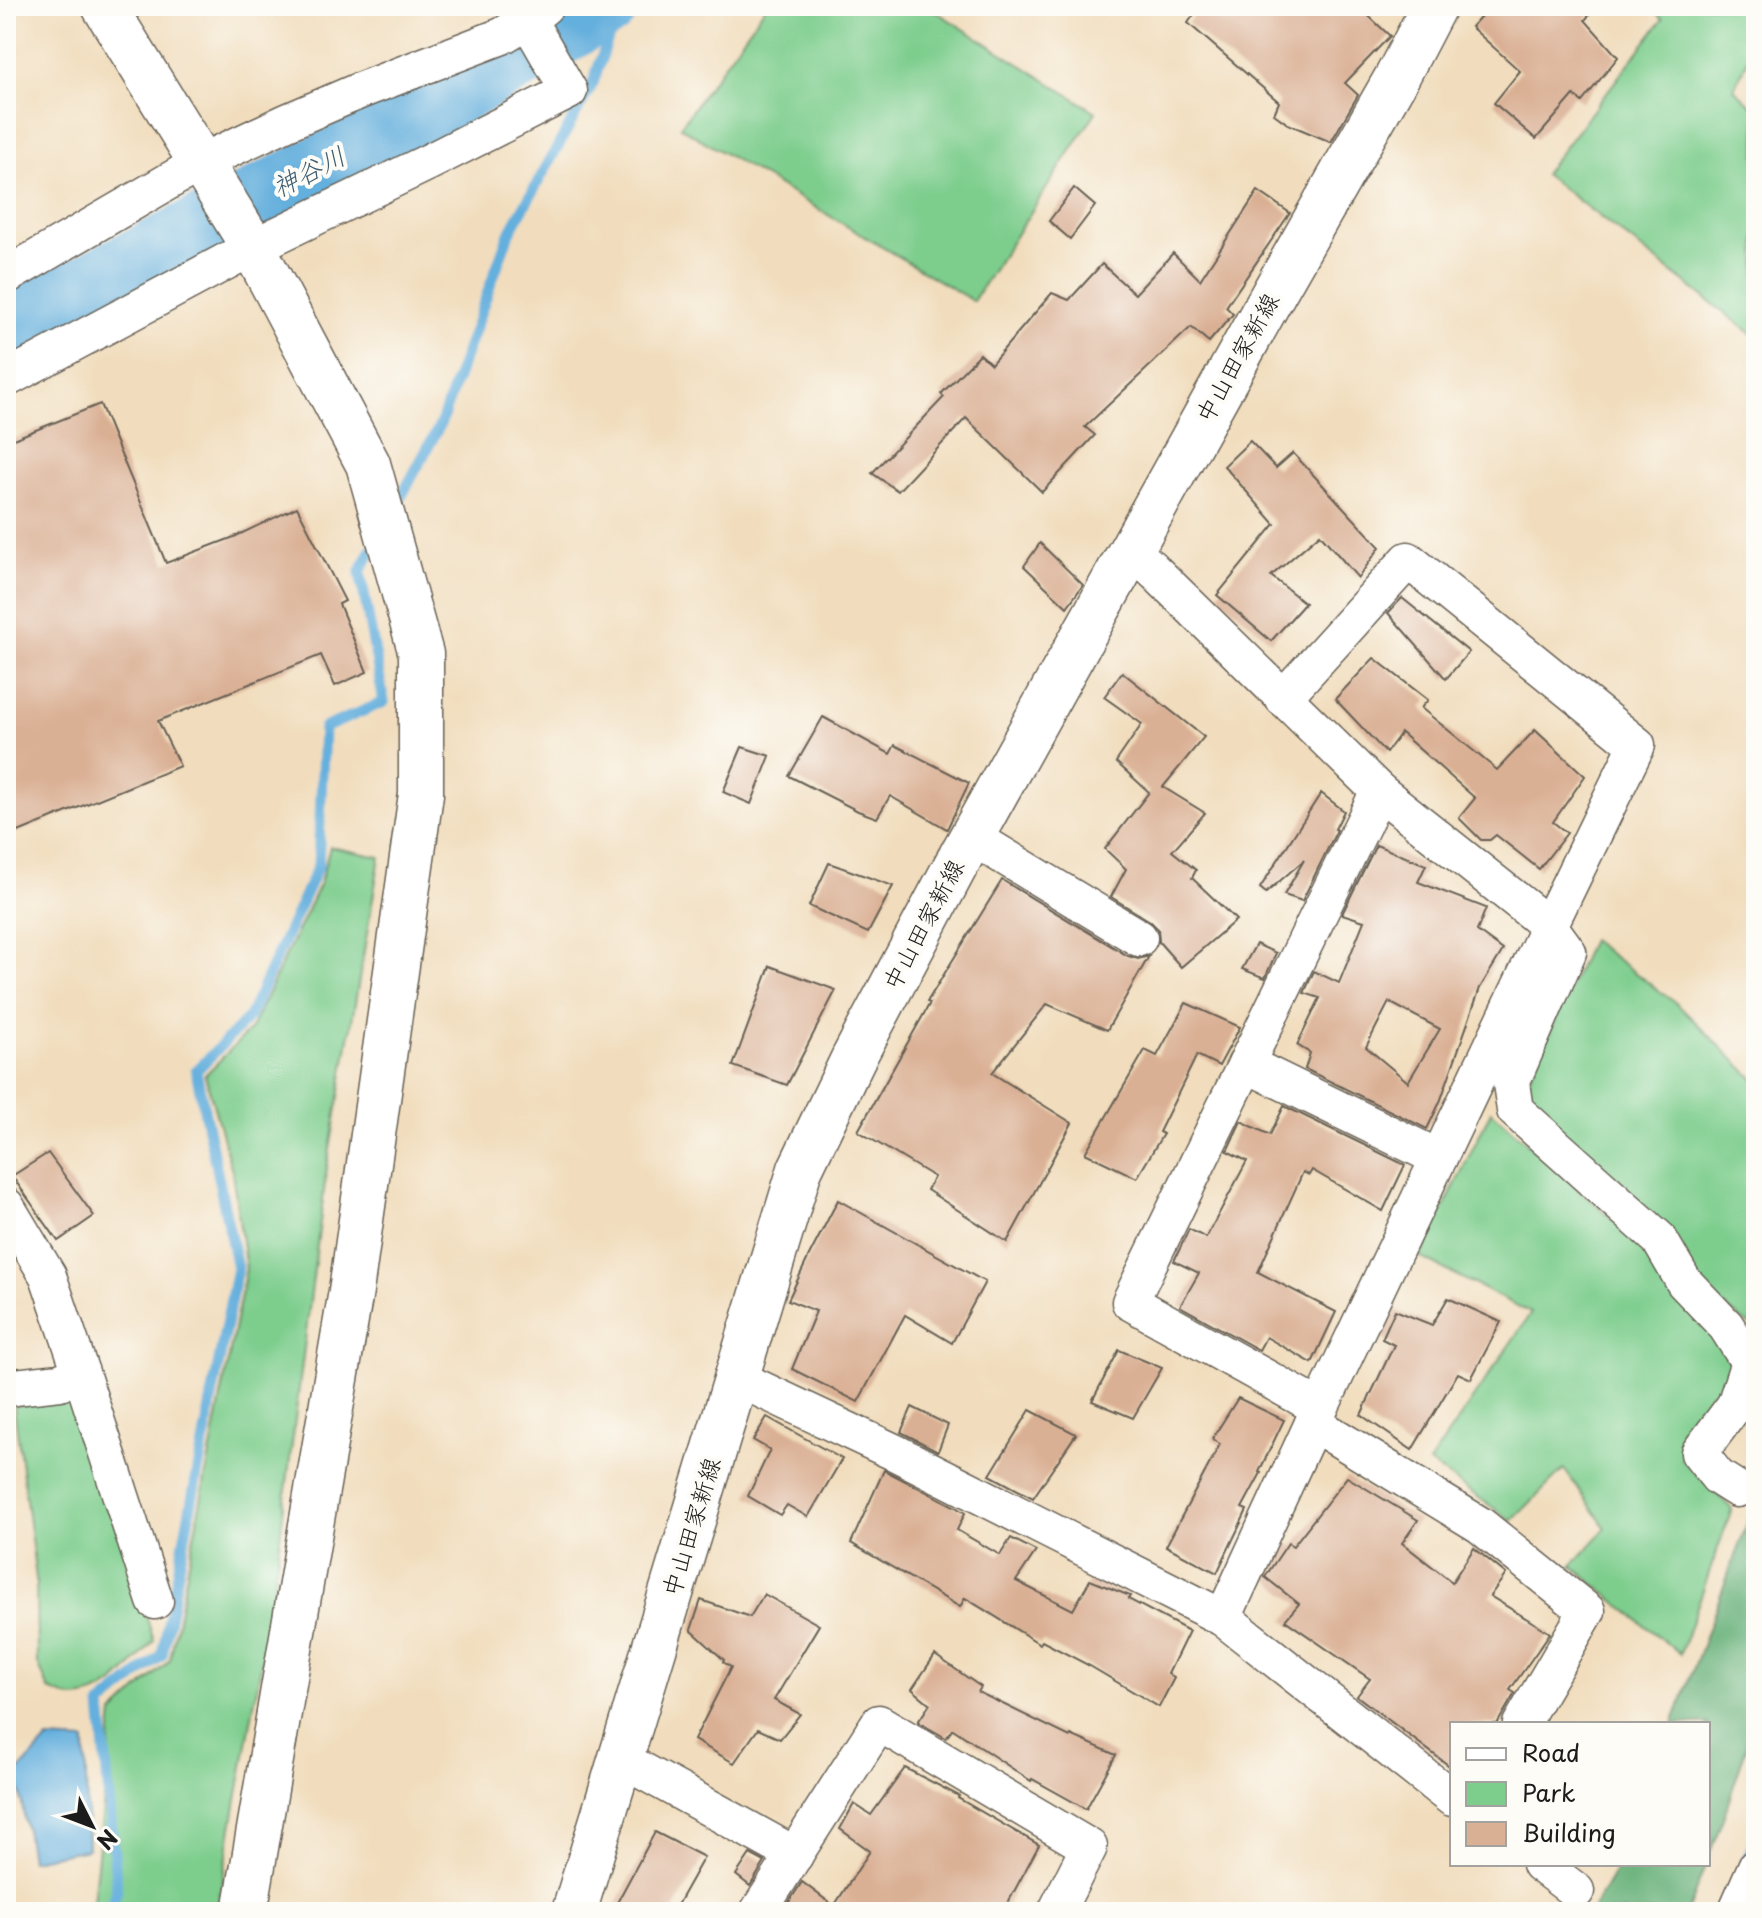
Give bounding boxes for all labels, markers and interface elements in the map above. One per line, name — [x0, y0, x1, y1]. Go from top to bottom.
water label: 神谷川 — [265, 136, 352, 206]
street label: 中山田家新線 — [1186, 285, 1287, 429]
street label: 中山田家新線 — [873, 852, 972, 996]
street label: 中山田家新線 — [652, 1452, 728, 1601]
legend — [1450, 1722, 1710, 1866]
text: Road — [1522, 1734, 1580, 1770]
text: Park — [1522, 1774, 1576, 1810]
north arrow — [52, 1786, 132, 1866]
text: Building — [1522, 1814, 1616, 1850]
text: N — [90, 1823, 126, 1858]

